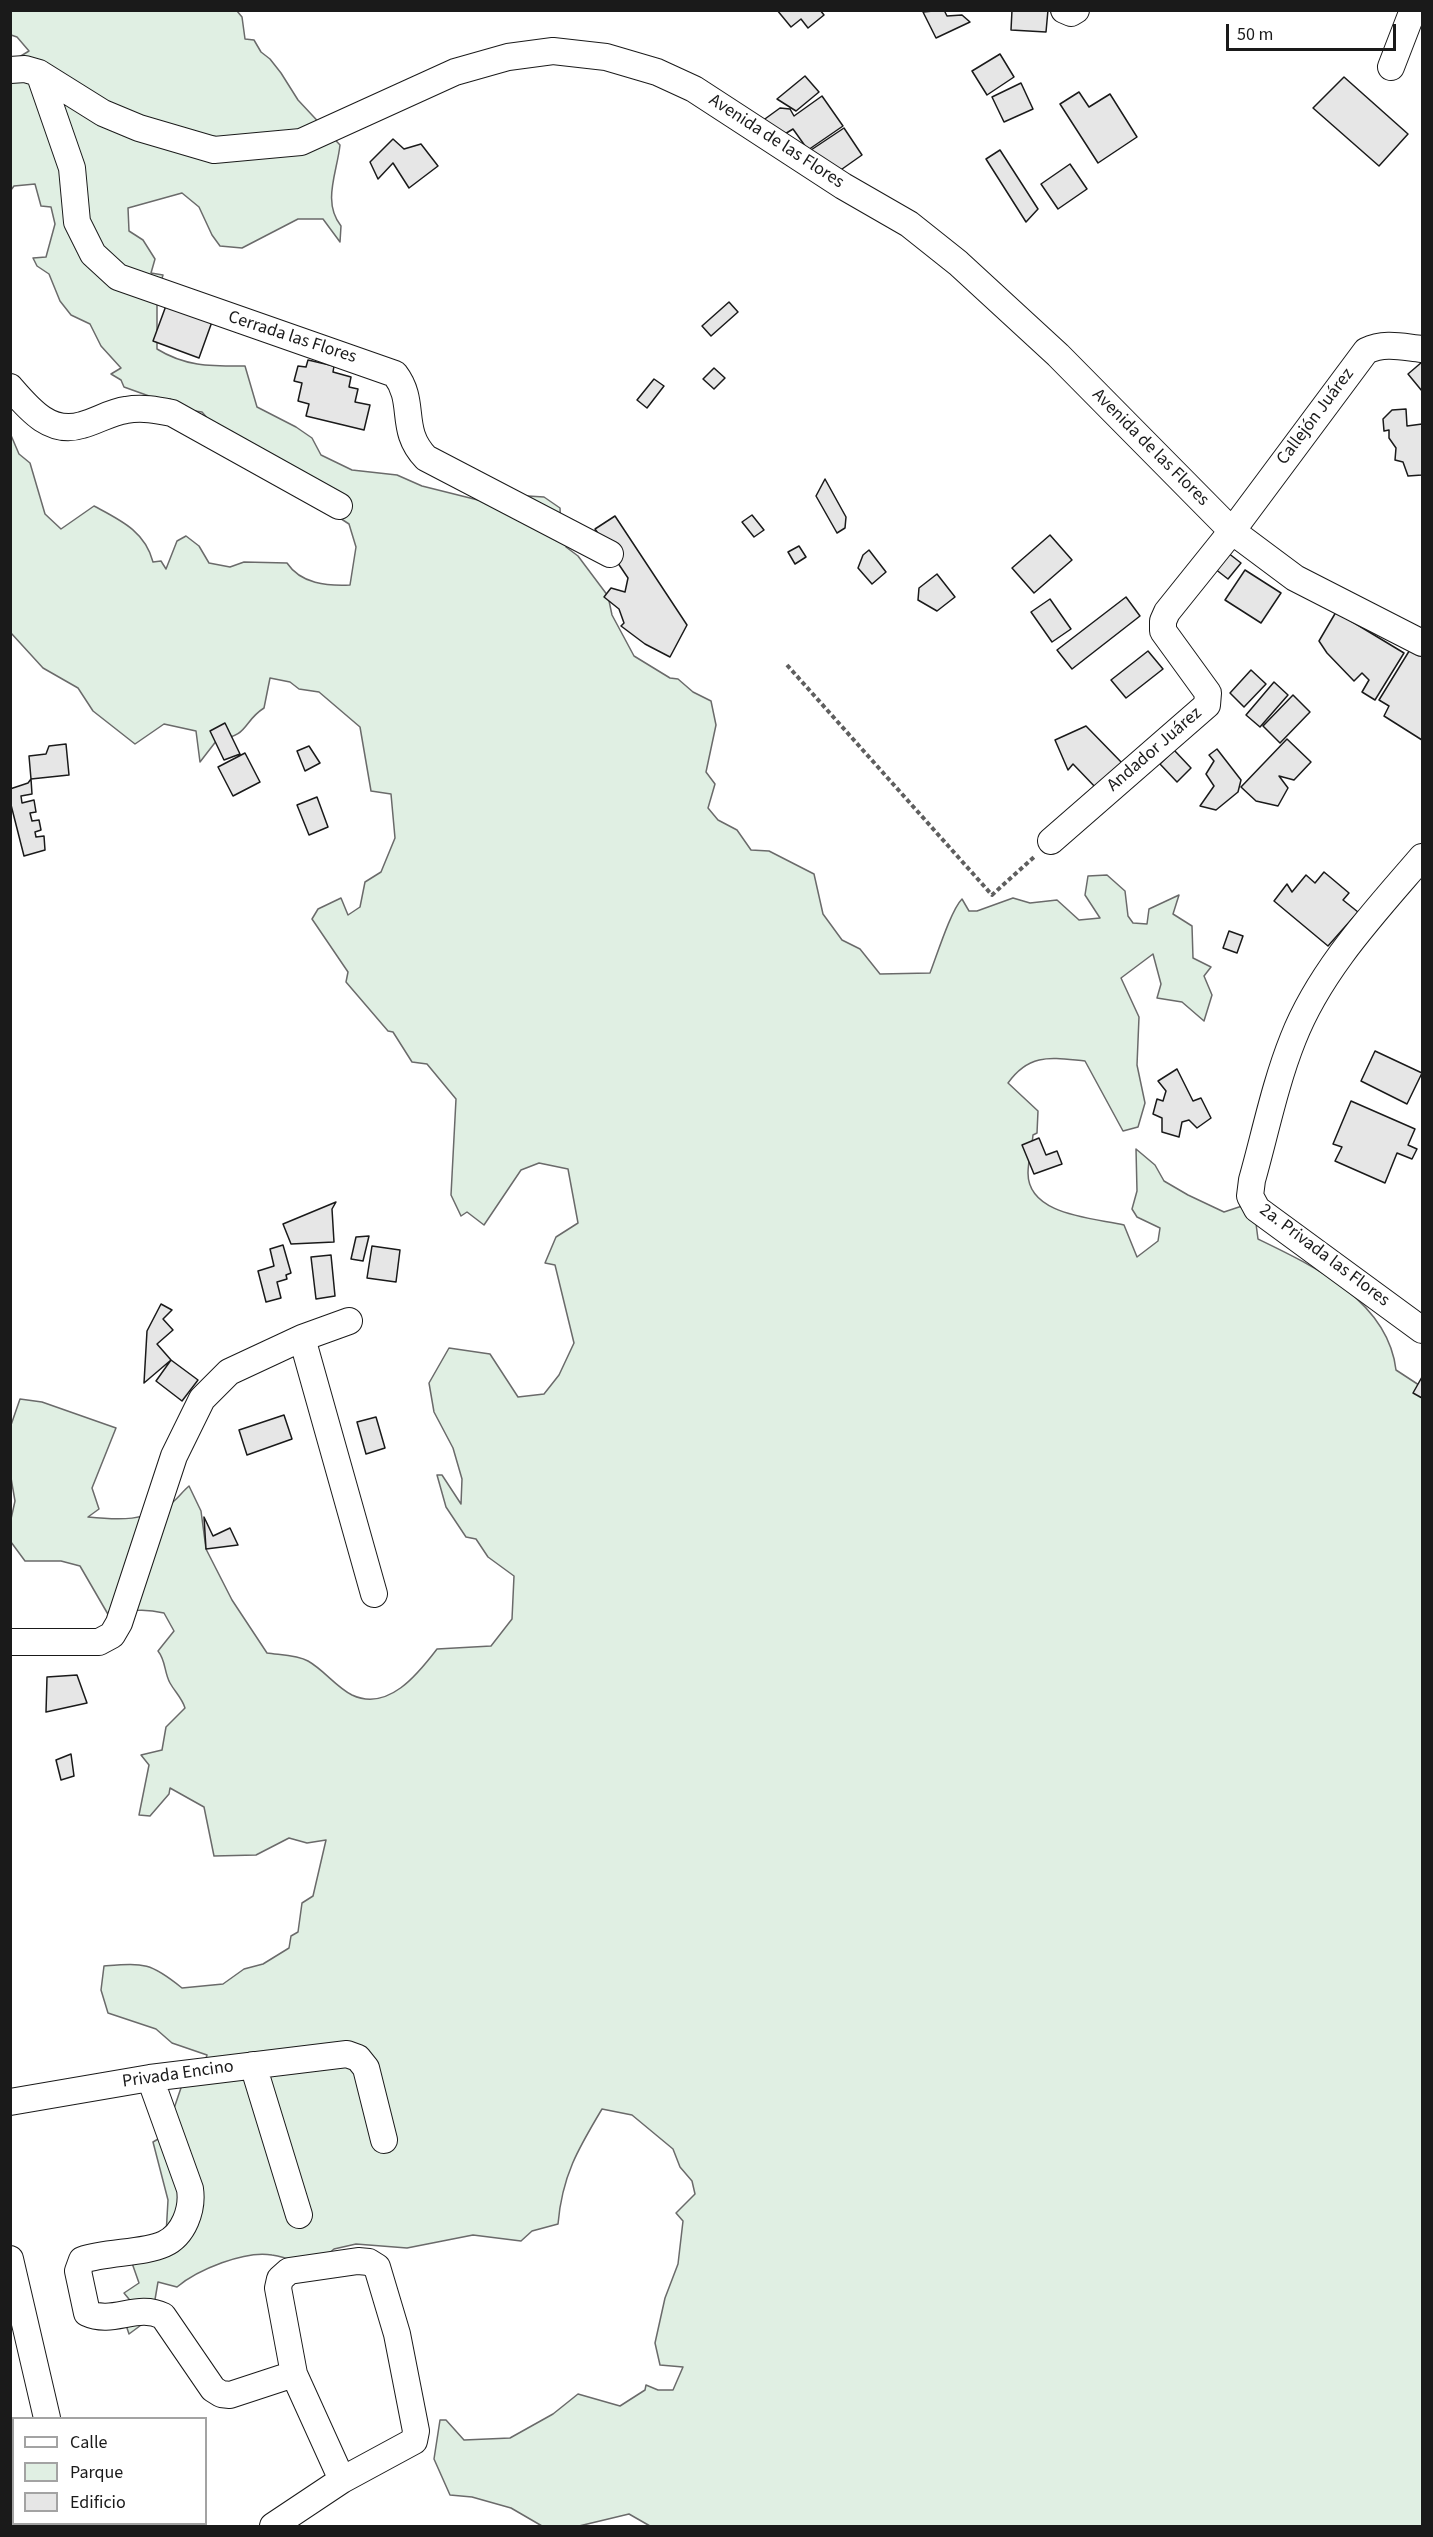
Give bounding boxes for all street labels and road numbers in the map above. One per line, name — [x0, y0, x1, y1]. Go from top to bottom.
street label: Avenida de las Flores — [704, 90, 848, 194]
street label: Cerrada las Flores — [225, 307, 359, 369]
street label: Callejón Juárez — [1273, 364, 1359, 470]
street label: Avenida de las Flores — [1087, 385, 1213, 511]
street label: Andador Juárez — [1103, 703, 1207, 797]
street label: 2a. Privada las Flores — [1255, 1200, 1393, 1312]
street label: Privada Encino — [121, 2056, 235, 2094]

